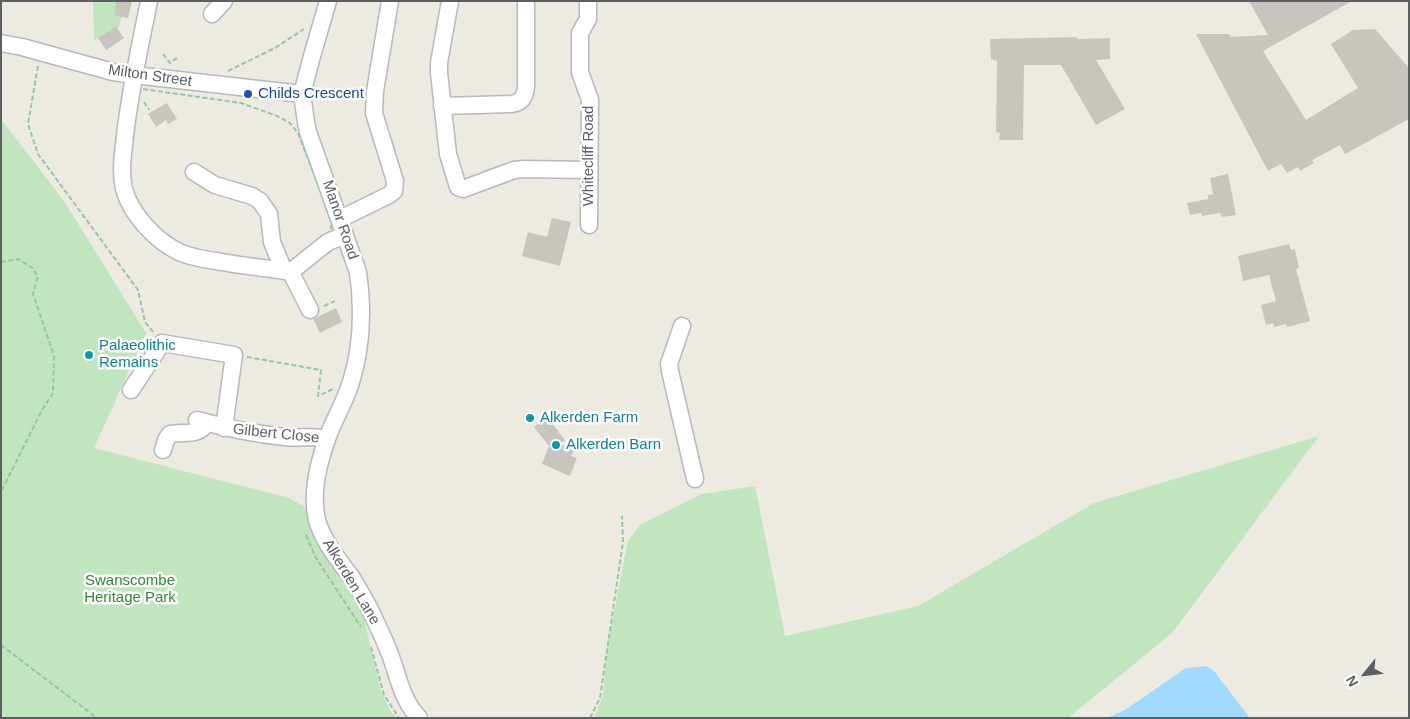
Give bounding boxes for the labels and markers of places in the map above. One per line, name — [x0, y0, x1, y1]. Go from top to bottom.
place label: Childs Crescent — [258, 85, 364, 103]
marker: Childs Crescent — [242, 88, 254, 100]
place label: Palaeolithic Remains — [99, 337, 176, 372]
marker: Palaeolithic Remains — [83, 349, 95, 361]
place label: Alkerden Farm — [540, 409, 638, 427]
marker: Alkerden Farm — [524, 412, 536, 424]
place label: Alkerden Barn — [566, 436, 661, 454]
marker: Alkerden Barn — [550, 439, 562, 451]

